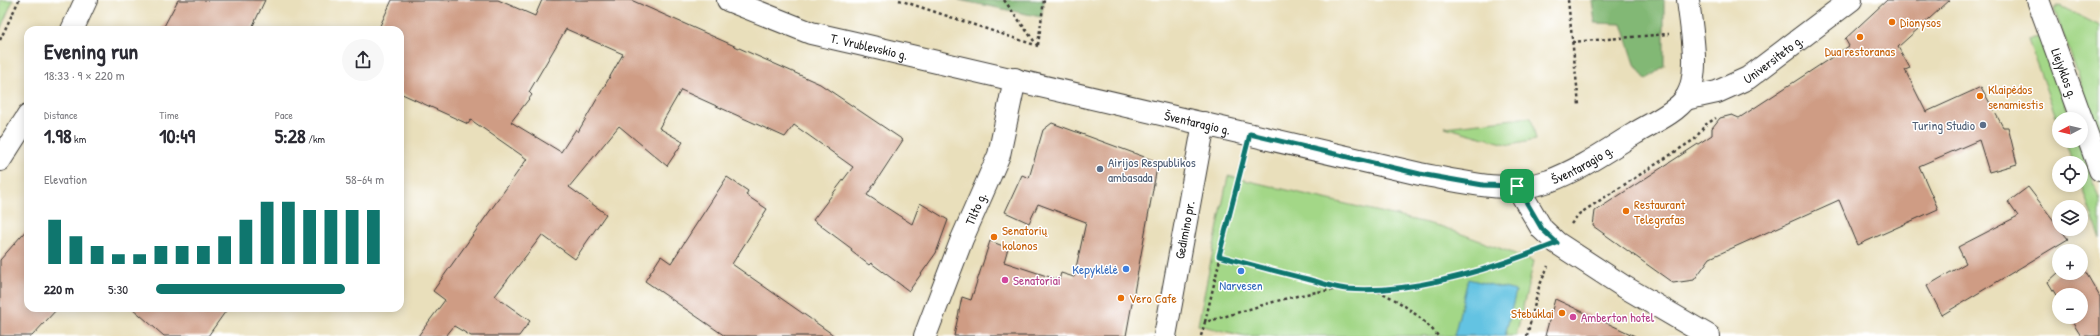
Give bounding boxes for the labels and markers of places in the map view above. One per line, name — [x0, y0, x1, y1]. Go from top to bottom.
place label: Dionysos — [1900, 13, 1941, 31]
marker: Dionysos — [1887, 17, 1897, 27]
marker: Dua restoranas — [1855, 32, 1865, 42]
place label: Dua restoranas — [1825, 42, 1895, 60]
place label: Klaipėdos senamiestis — [1988, 80, 2043, 113]
marker: Klaipėdos senamiestis — [1975, 91, 1985, 101]
place label: Turing Studio — [1912, 116, 1975, 134]
marker: Turing Studio — [1978, 120, 1988, 130]
place label: Airijos Respublikos ambasada — [1108, 153, 1196, 186]
marker: Airijos Respublikos ambasada — [1095, 164, 1105, 174]
pin — [1500, 169, 1534, 203]
place label: Restaurant Telegrafas — [1634, 195, 1686, 228]
marker: Restaurant Telegrafas — [1621, 206, 1631, 216]
place label: Senatorių kolonos — [1002, 221, 1048, 254]
marker: Senatorių kolonos — [989, 232, 999, 242]
place label: Kepyklėlė — [1072, 260, 1118, 278]
marker: Kepyklėlė — [1121, 264, 1131, 274]
marker: Narvesen — [1236, 266, 1246, 276]
place label: Senatoriai — [1013, 271, 1061, 289]
marker: Senatoriai — [1000, 275, 1010, 285]
place label: Narvesen — [1219, 276, 1263, 294]
place label: Vero Cafe — [1129, 289, 1177, 307]
marker: Vero Cafe — [1116, 293, 1126, 303]
place label: Stebuklai — [1511, 304, 1554, 322]
marker: Stebuklai — [1557, 308, 1567, 318]
place label: Amberton hotel — [1581, 308, 1655, 326]
marker: Amberton hotel — [1568, 312, 1578, 322]

